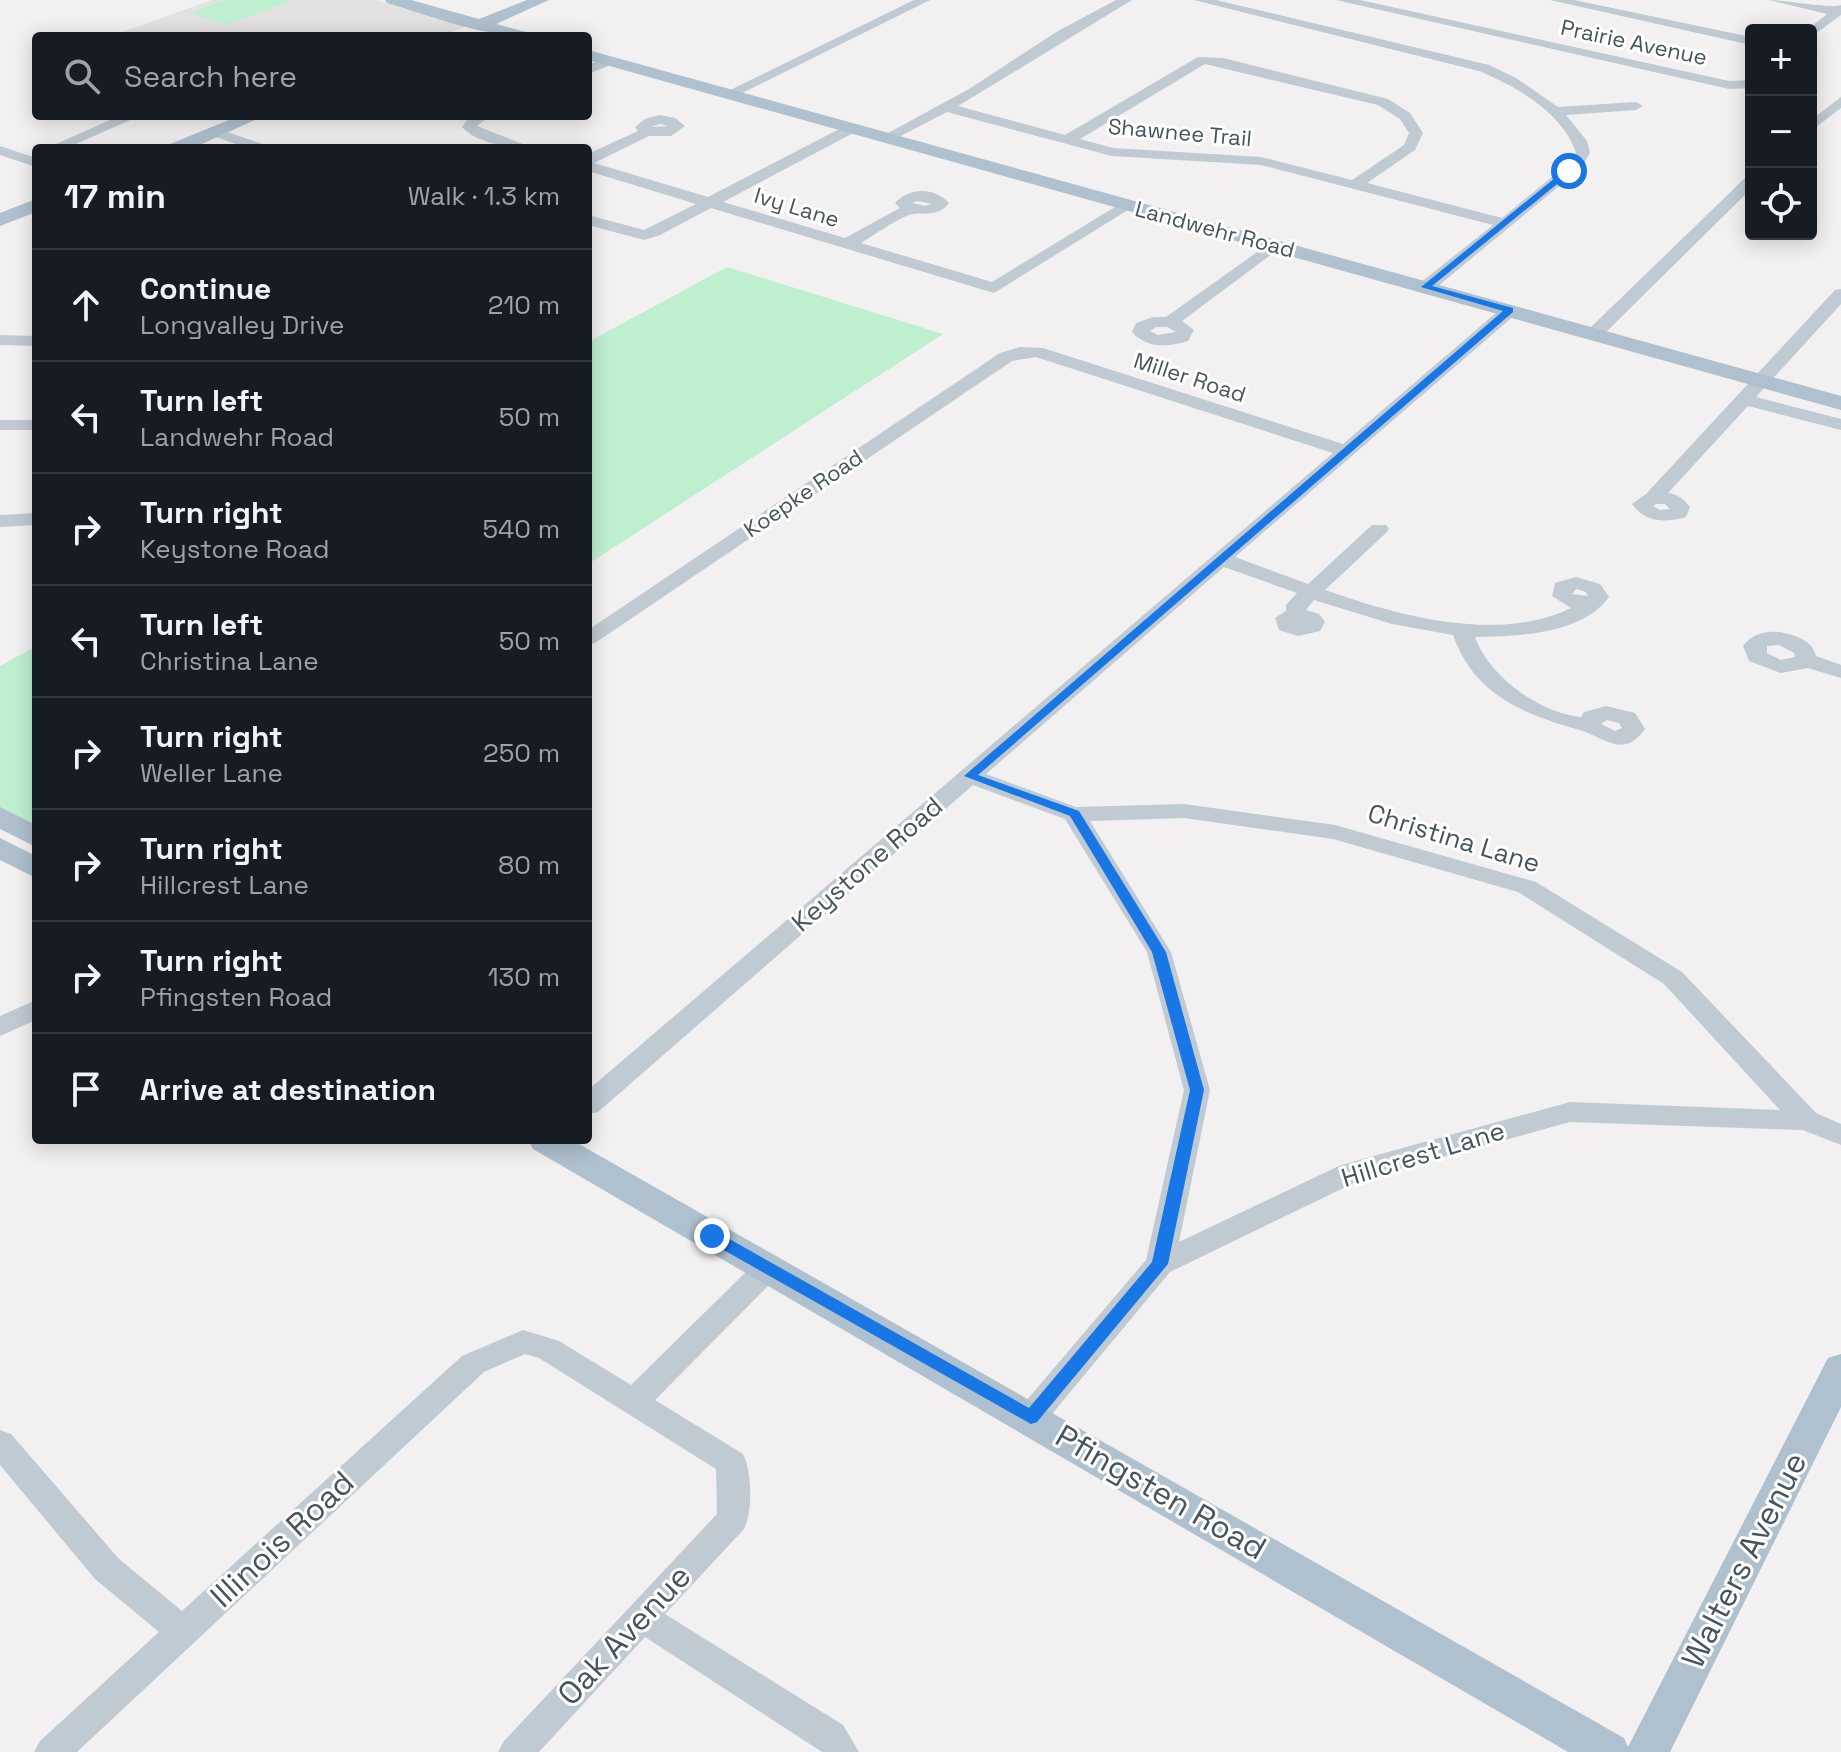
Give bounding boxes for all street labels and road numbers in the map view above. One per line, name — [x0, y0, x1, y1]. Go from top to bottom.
street label: Prairie Avenue — [1558, 13, 1710, 71]
street label: Shawnee Trail — [1107, 112, 1253, 152]
street label: Ivy Lane — [751, 181, 843, 233]
street label: Landwehr Road — [1132, 194, 1298, 264]
street label: Miller Road — [1130, 346, 1250, 408]
street label: Koepke Road — [738, 443, 868, 543]
street label: Keystone Road — [784, 789, 950, 939]
street label: Christina Lane — [1364, 796, 1544, 880]
street label: Hillcrest Lane — [1337, 1113, 1509, 1195]
street label: Pfingsten Road — [1049, 1416, 1273, 1568]
street label: Walters Avenue — [1673, 1446, 1815, 1674]
street label: Illinois Road — [202, 1462, 362, 1616]
street label: Oak Avenue — [549, 1556, 699, 1714]

